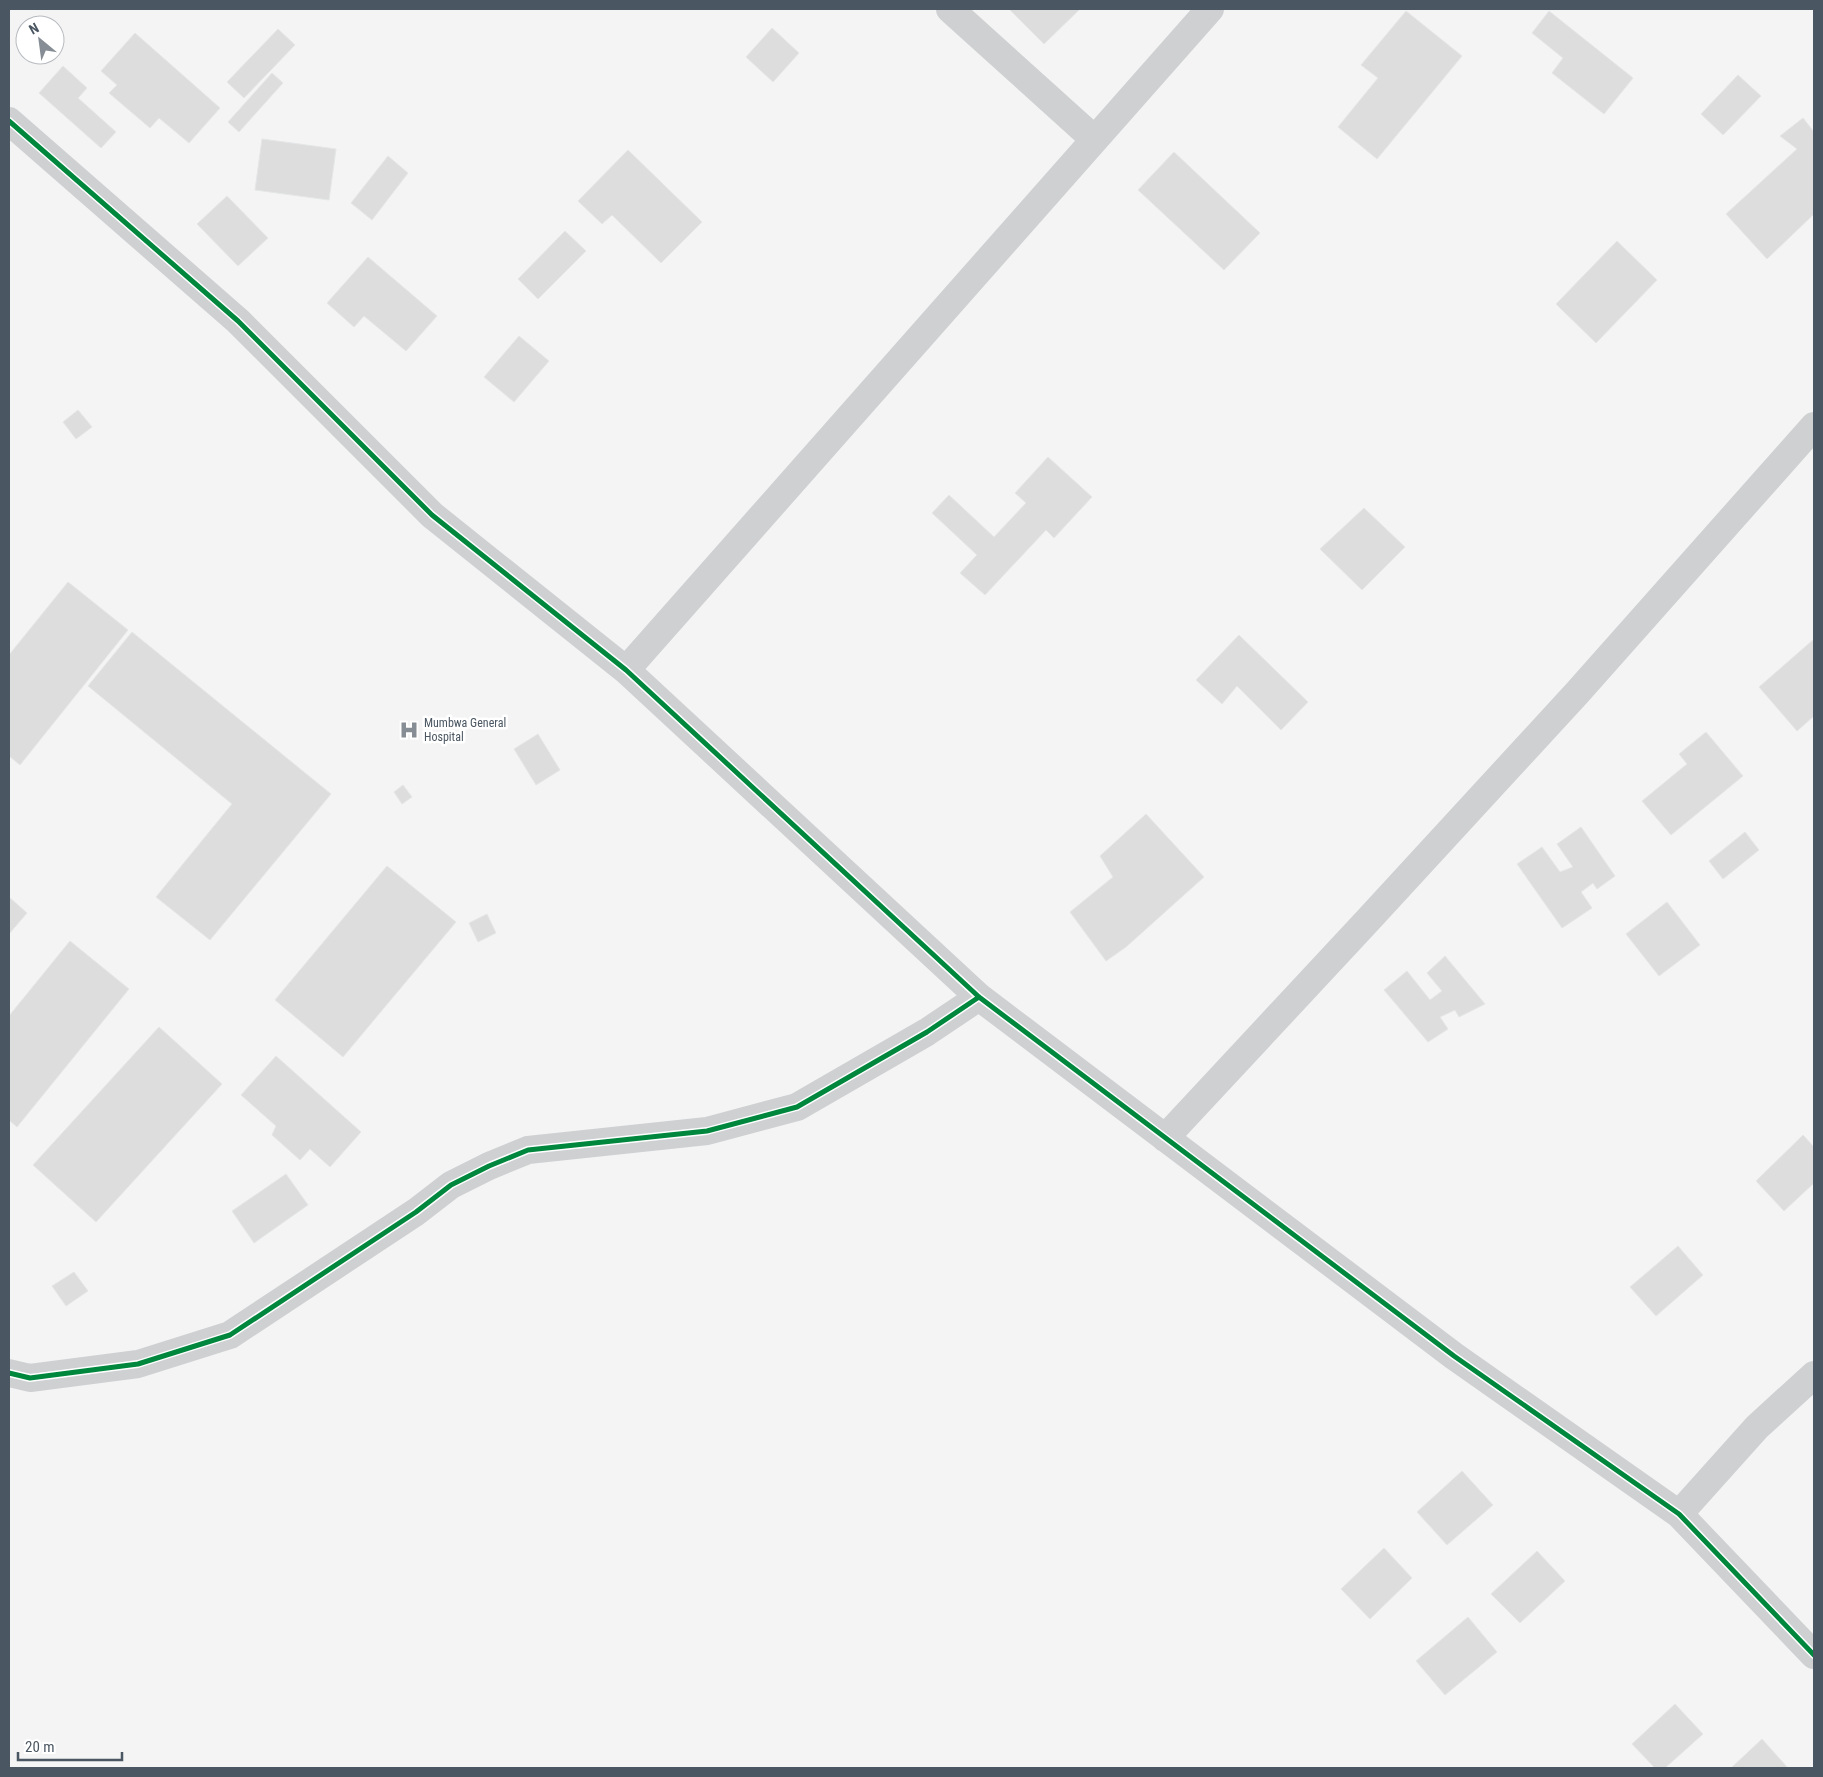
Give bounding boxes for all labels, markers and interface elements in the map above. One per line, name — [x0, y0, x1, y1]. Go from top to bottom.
north arrow — [15, 15, 65, 65]
text: N — [26, 20, 41, 38]
place label: Mumbwa General Hospital — [424, 716, 506, 744]
hospital icon: Mumbwa General Hospital — [398, 719, 420, 741]
scale bar — [18, 1730, 121, 1762]
text: 20 m — [25, 1738, 55, 1756]

